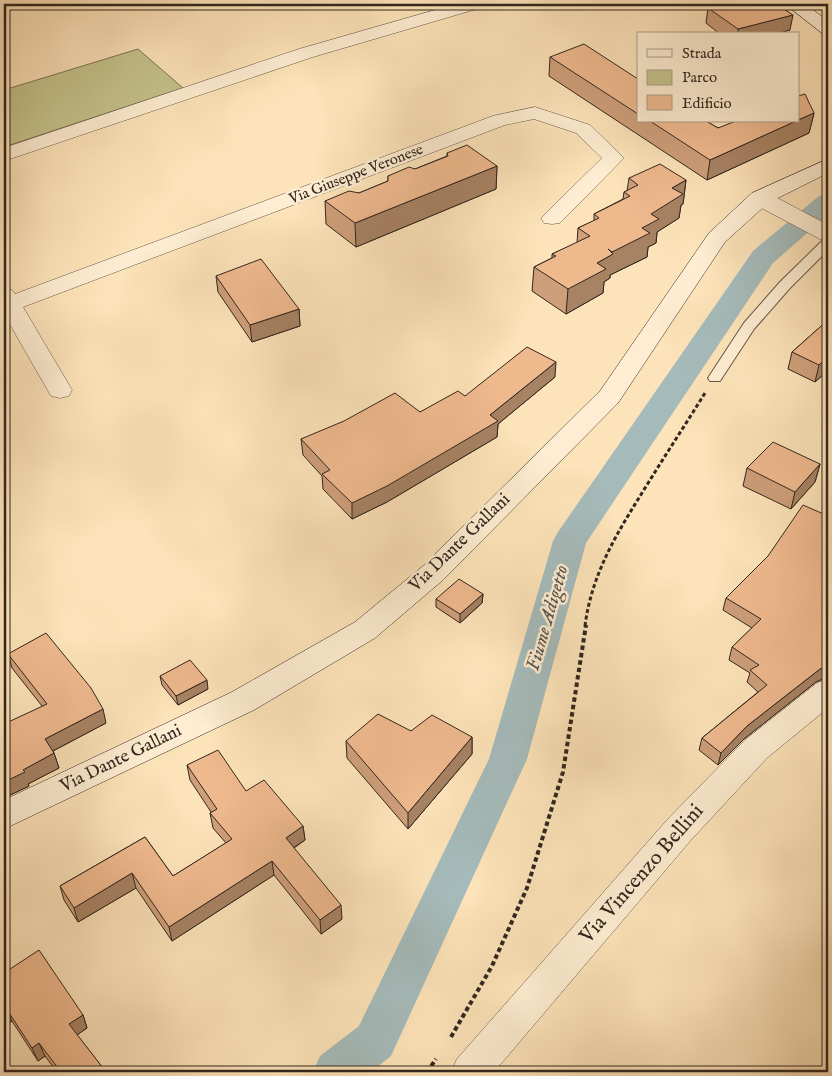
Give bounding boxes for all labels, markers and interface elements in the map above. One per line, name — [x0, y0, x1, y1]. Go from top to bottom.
legend — [637, 32, 800, 122]
text: Strada — [682, 44, 722, 63]
text: Parco — [682, 68, 717, 87]
text: Edificio — [682, 94, 732, 113]
street label: Via Giuseppe Veronese — [285, 140, 426, 209]
street label: Via Dante Gallani — [404, 489, 516, 598]
water label: Fiume Adigetto — [522, 562, 575, 673]
street label: Via Dante Gallani — [55, 720, 186, 799]
street label: Via Vincenzo Bellini — [573, 799, 710, 950]

